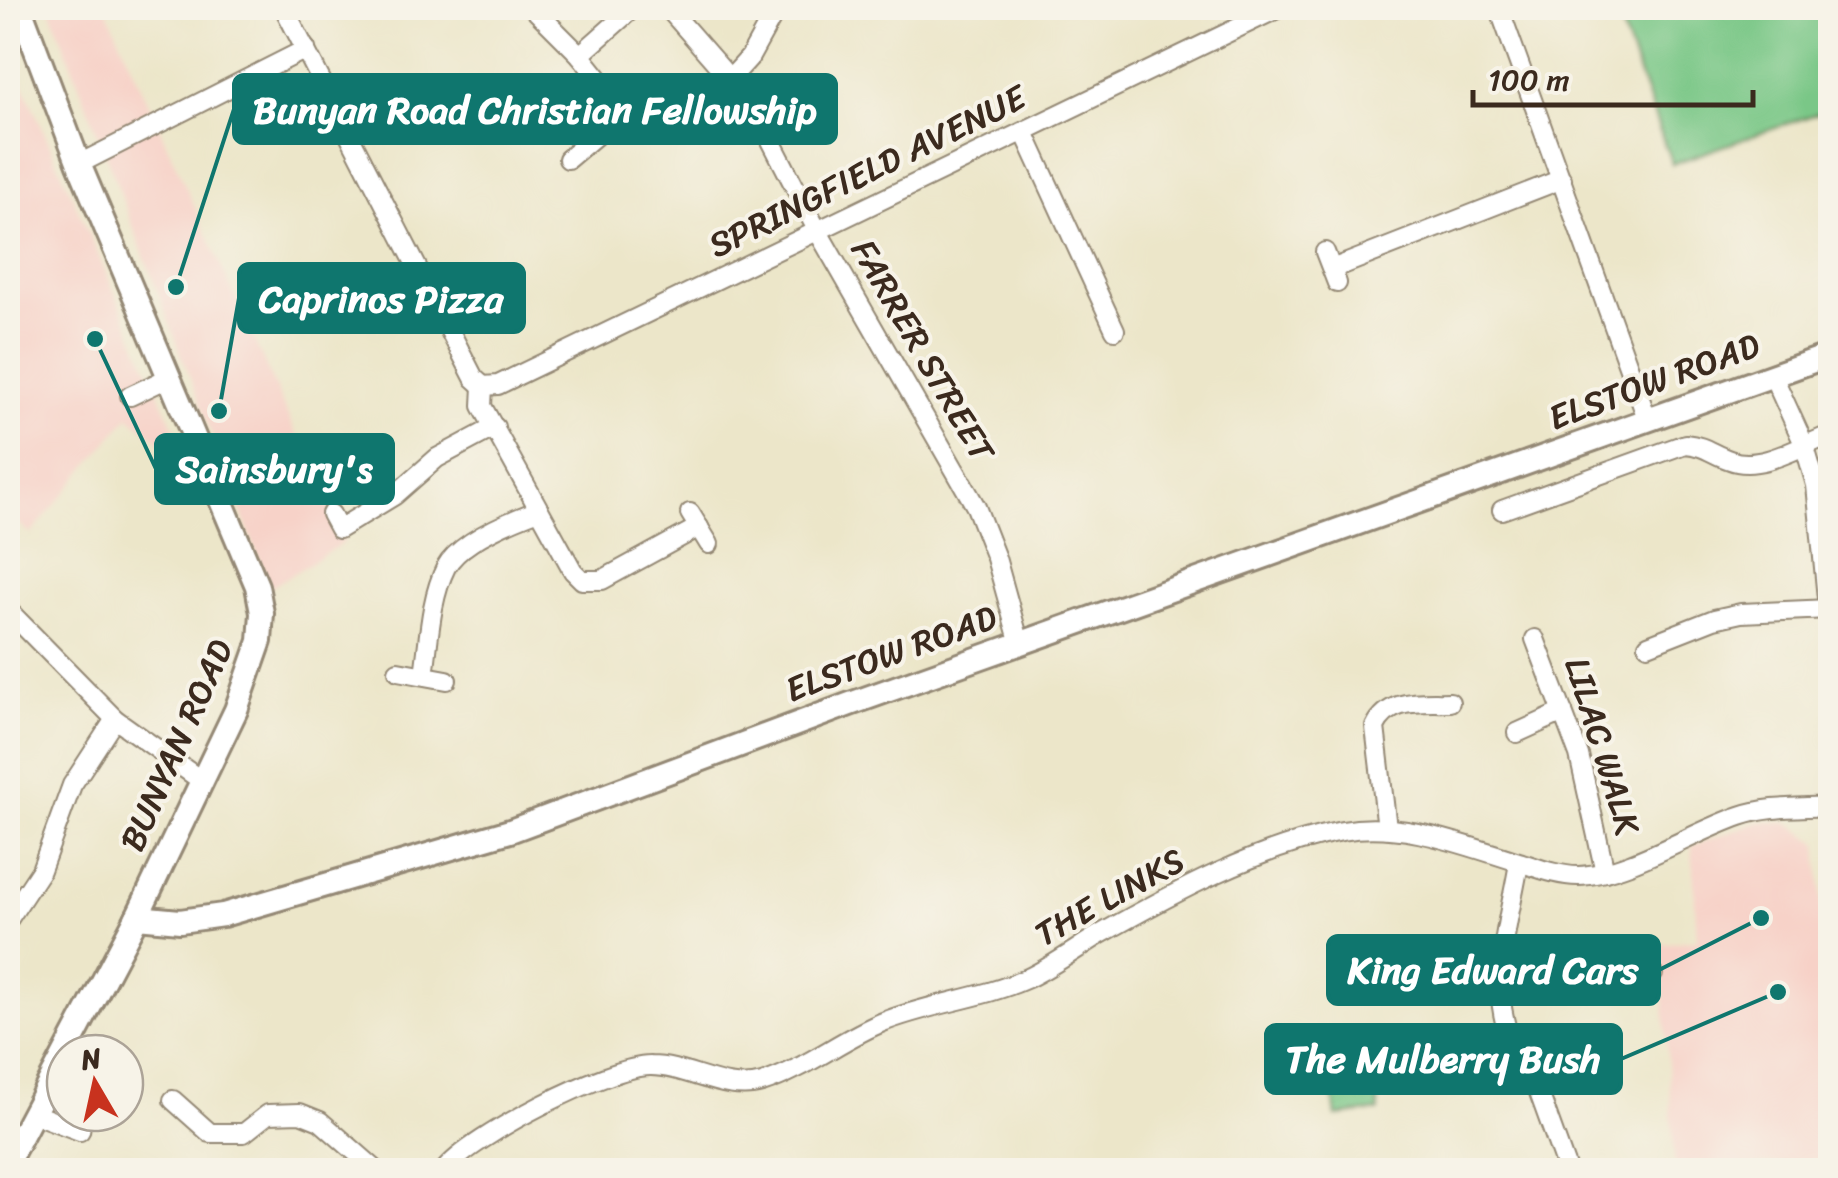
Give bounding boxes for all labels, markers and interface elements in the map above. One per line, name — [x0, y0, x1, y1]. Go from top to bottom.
scale bar — [1473, 45, 1753, 107]
text: 100 m — [1488, 53, 1570, 107]
street label: SPRINGFIELD AVENUE — [697, 66, 1039, 275]
callout: Bunyan Road Christian Fellowship — [234, 75, 836, 143]
text: Bunyan Road Christian Fellowship — [253, 77, 817, 144]
street label: FARRER STREET — [834, 227, 1013, 475]
callout: Caprinos Pizza — [239, 264, 524, 332]
text: Caprinos Pizza — [258, 266, 504, 333]
street label: ELSTOW ROAD — [1539, 314, 1769, 448]
callout: Sainsbury's — [156, 435, 393, 503]
text: Sainsbury's — [174, 436, 374, 503]
street label: ELSTOW ROAD — [776, 586, 1006, 720]
street label: BUNYAN ROAD — [101, 629, 251, 861]
street label: LILAC WALK — [1547, 649, 1659, 843]
street label: THE LINKS — [1022, 830, 1196, 964]
callout: King Edward Cars — [1328, 936, 1659, 1004]
text: King Edward Cars — [1347, 937, 1639, 1004]
callout: The Mulberry Bush — [1266, 1025, 1621, 1093]
text: The Mulberry Bush — [1286, 1026, 1601, 1093]
north arrow — [45, 1033, 145, 1133]
text: N — [77, 1033, 105, 1085]

